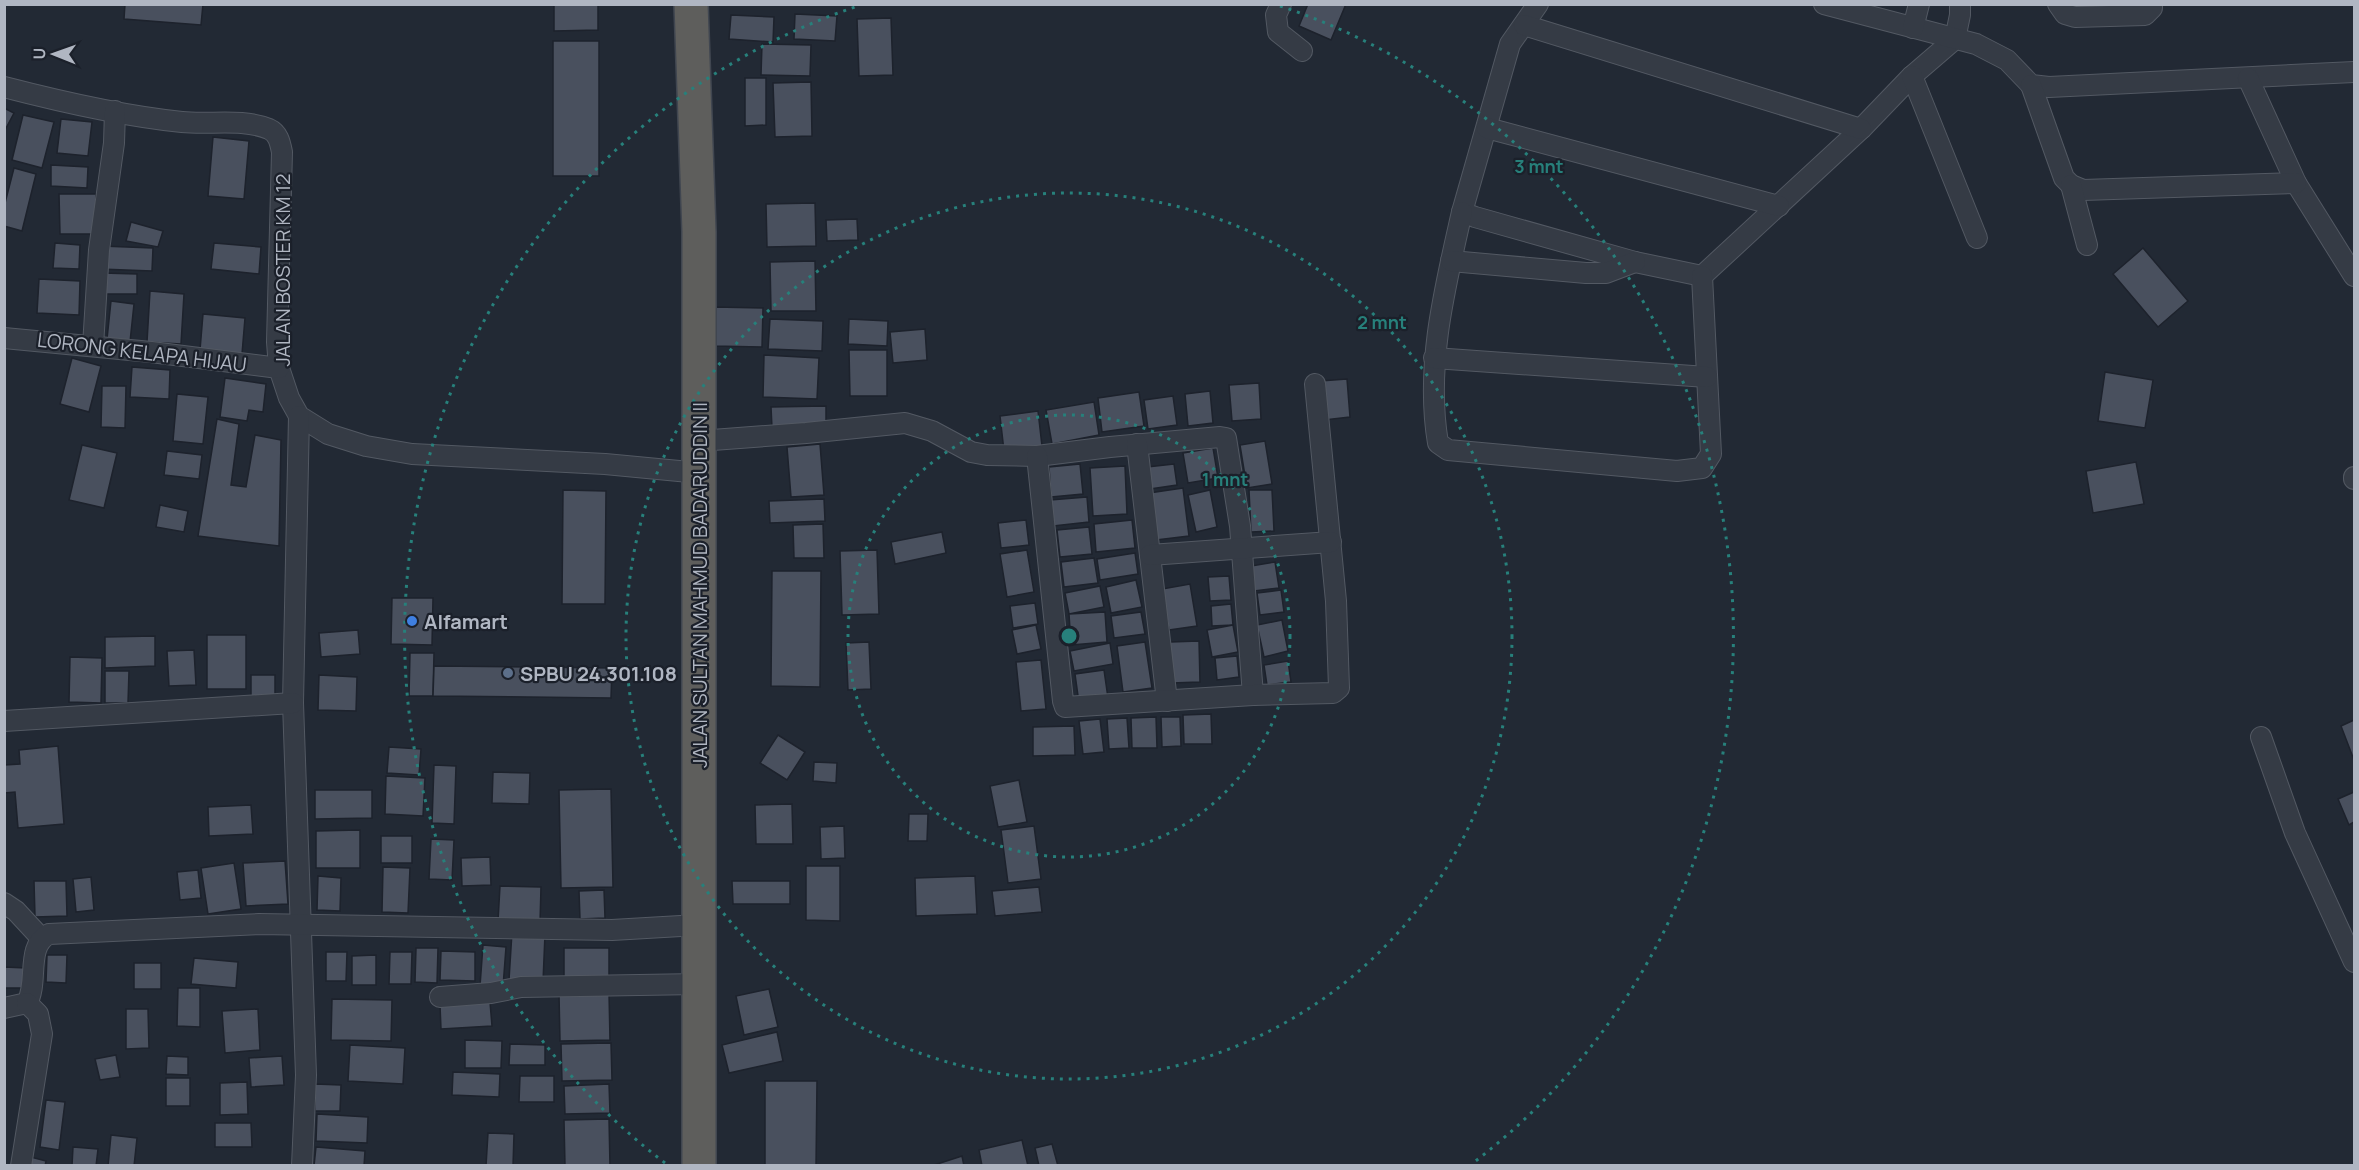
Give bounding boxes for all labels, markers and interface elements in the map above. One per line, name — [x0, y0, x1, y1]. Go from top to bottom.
north arrow — [24, 24, 84, 84]
text: U — [28, 48, 50, 60]
text: 3 mnt — [1514, 154, 1564, 178]
street label: JALAN BOSTER KM 12 — [269, 174, 296, 367]
text: 2 mnt — [1357, 310, 1407, 334]
street label: LORONG KELAPA HIJAU — [36, 326, 248, 378]
street label: JALAN SULTAN MAHMUD BADARUDDIN II — [686, 402, 713, 768]
text: 1 mnt — [1202, 467, 1248, 491]
place label: Alfamart — [424, 608, 508, 635]
marker: Alfamart — [405, 614, 419, 628]
centre of rings — [1059, 626, 1079, 646]
place label: SPBU 24.301.108 — [520, 660, 677, 687]
marker: SPBU 24.301.108 — [501, 666, 515, 680]

